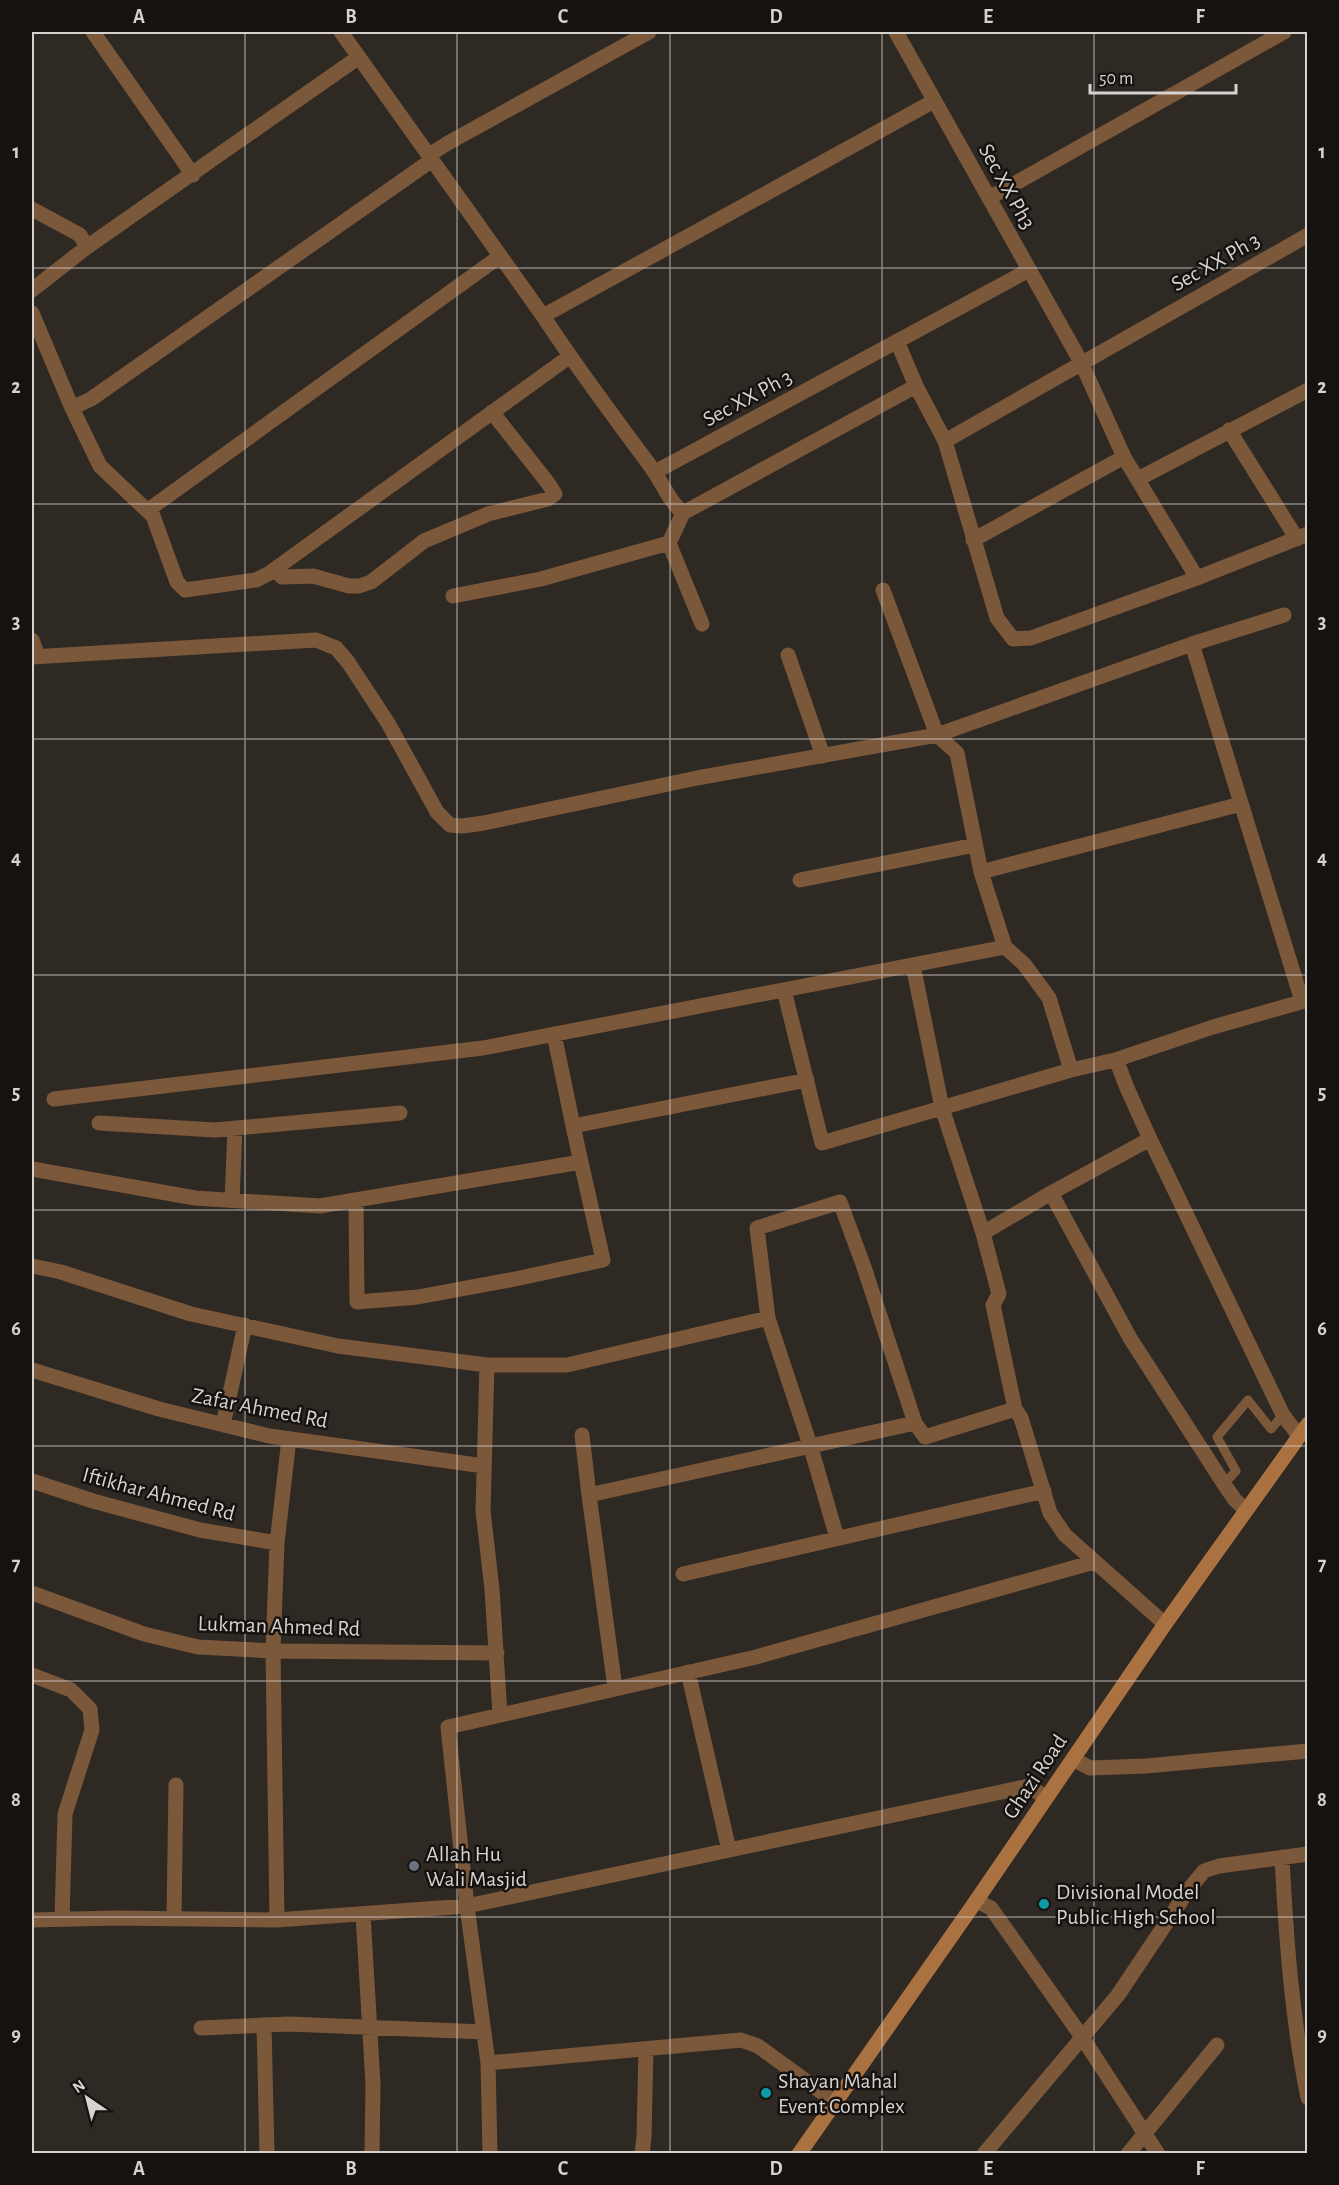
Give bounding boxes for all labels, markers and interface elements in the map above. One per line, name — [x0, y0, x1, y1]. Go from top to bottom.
text: A — [133, 7, 145, 27]
text: B — [345, 7, 357, 27]
text: C — [558, 7, 569, 27]
text: D — [769, 7, 783, 27]
text: E — [983, 7, 993, 27]
text: F — [1195, 7, 1205, 27]
scale bar — [1090, 57, 1236, 95]
text: 50 m — [1099, 70, 1133, 88]
street label: Sec XX Ph3 — [975, 140, 1040, 233]
text: 1 — [12, 142, 20, 162]
text: 1 — [1318, 142, 1326, 162]
street label: Sec XX Ph 3 — [1168, 229, 1263, 295]
street label: Sec XX Ph 3 — [699, 365, 796, 430]
text: 2 — [11, 377, 21, 397]
text: 2 — [1317, 377, 1327, 397]
text: 3 — [12, 612, 20, 632]
text: 3 — [1318, 612, 1326, 632]
text: 4 — [11, 848, 21, 868]
text: 4 — [1317, 848, 1327, 868]
text: 5 — [12, 1083, 20, 1103]
text: 5 — [1318, 1083, 1326, 1103]
text: 6 — [11, 1319, 21, 1339]
text: 6 — [1317, 1319, 1327, 1339]
street label: Zafar Ahmed Rd — [190, 1384, 330, 1432]
street label: Iftikhar Ahmed Rd — [80, 1463, 237, 1525]
text: 7 — [12, 1554, 21, 1574]
text: 7 — [1318, 1554, 1327, 1574]
street label: Lukman Ahmed Rd — [197, 1612, 361, 1640]
street label: Ghazi Road — [999, 1730, 1071, 1823]
text: 8 — [11, 1790, 21, 1810]
text: 8 — [1317, 1790, 1327, 1810]
place label: Allah Hu Wali Masjid — [426, 1843, 527, 1890]
marker: Allah Hu Wali Masjid — [407, 1859, 421, 1873]
place label: Divisional Model Public High School — [1056, 1881, 1216, 1928]
marker: Divisional Model Public High School — [1037, 1897, 1051, 1911]
text: 9 — [11, 2025, 21, 2045]
text: 9 — [1317, 2025, 1327, 2045]
north arrow — [57, 2068, 117, 2128]
place label: Shayan Mahal Event Complex — [778, 2070, 905, 2117]
text: N — [70, 2077, 88, 2096]
marker: Shayan Mahal Event Complex — [759, 2086, 773, 2100]
text: A — [133, 2159, 145, 2179]
text: B — [345, 2159, 357, 2179]
text: C — [558, 2159, 569, 2179]
text: D — [769, 2159, 783, 2179]
text: E — [983, 2159, 993, 2179]
text: F — [1195, 2159, 1205, 2179]

